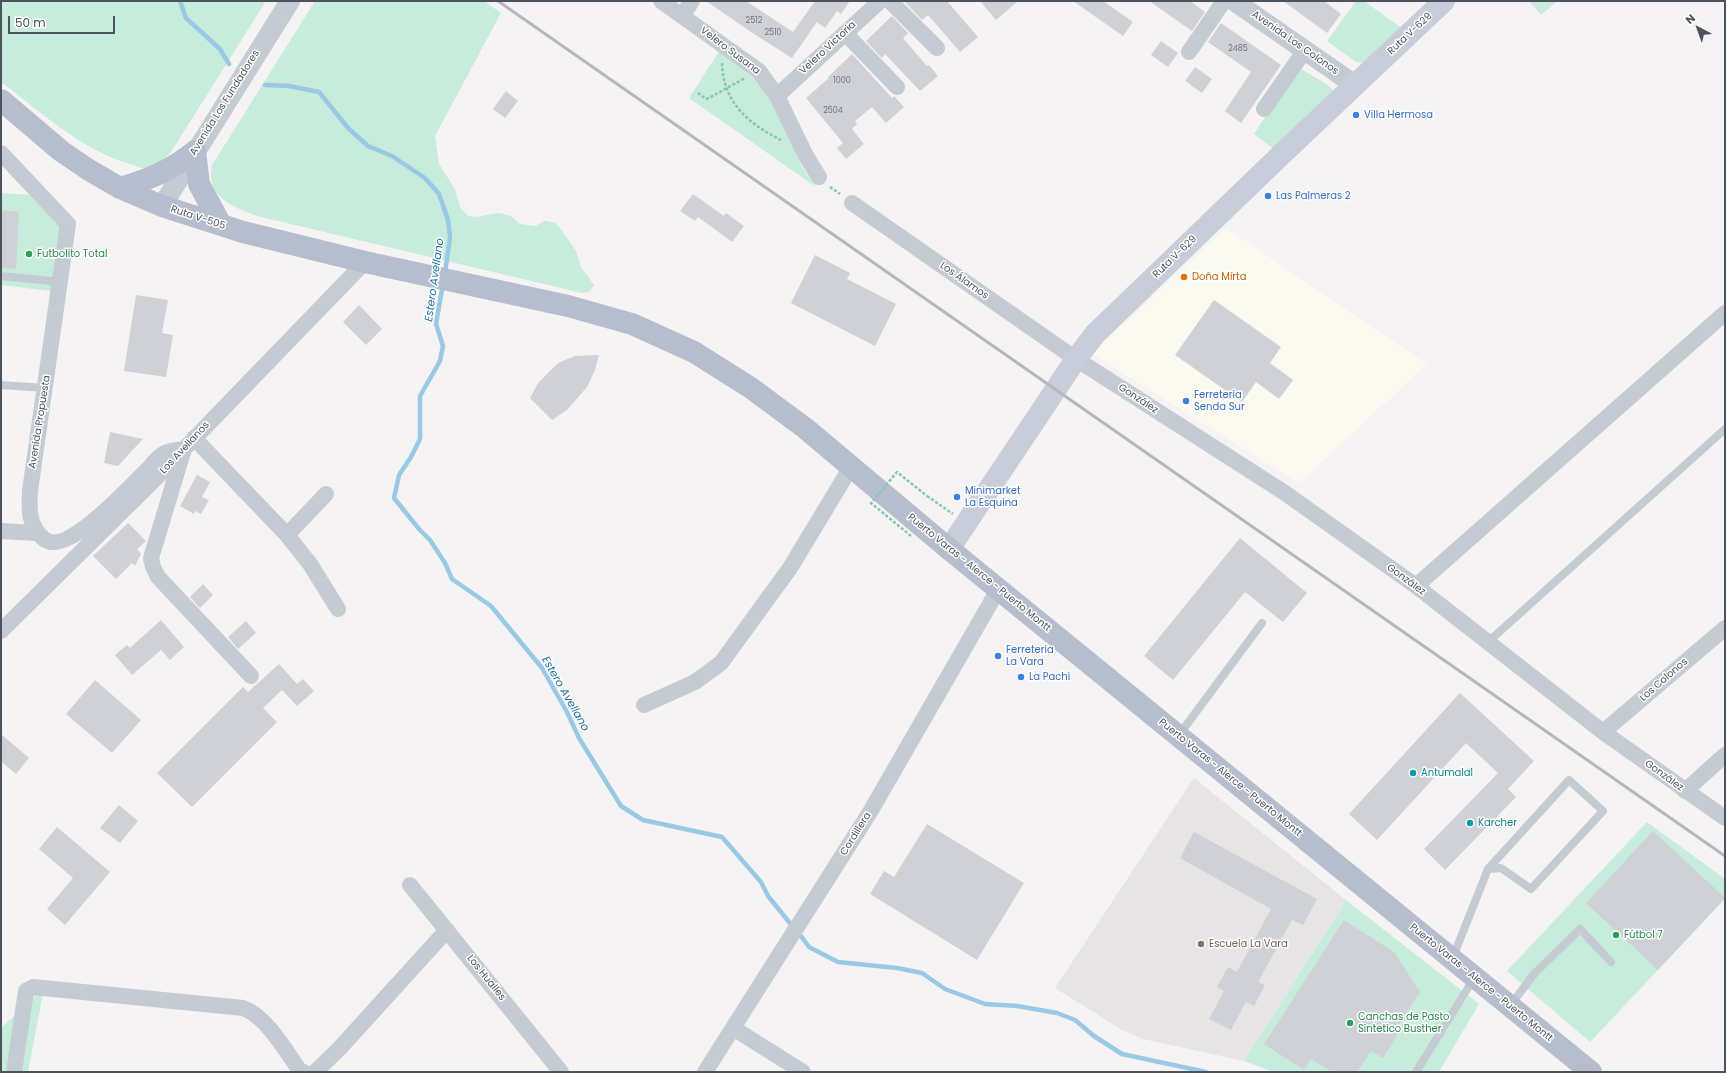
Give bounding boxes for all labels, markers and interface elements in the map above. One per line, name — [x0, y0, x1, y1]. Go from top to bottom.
scale bar — [10, 8, 117, 34]
street label: Avenida Los Colonos — [1249, 8, 1341, 78]
north arrow — [1678, 8, 1718, 48]
street label: Ruta V-629 — [1385, 10, 1435, 58]
text: N — [1682, 10, 1699, 28]
text: 50 m — [15, 14, 46, 31]
house number: 2512 — [746, 16, 762, 26]
street label: Velero Victoria — [797, 19, 859, 77]
street label: Velero Susana — [698, 25, 762, 77]
house number: 2510 — [764, 28, 782, 38]
house number: 2485 — [1228, 44, 1248, 54]
street label: Avenida Los Fundadores — [188, 48, 262, 158]
house number: 1000 — [833, 76, 851, 86]
house number: 2504 — [823, 106, 843, 116]
place label: Villa Hermosa — [1364, 109, 1433, 121]
marker: Villa Hermosa — [1351, 110, 1361, 120]
place label: Las Palmeras 2 — [1276, 190, 1351, 202]
marker: Las Palmeras 2 — [1263, 191, 1273, 201]
street label: Ruta V-505 — [169, 204, 227, 232]
street label: Ruta V-629 — [1151, 233, 1199, 281]
water label: Estero Avellano — [423, 238, 447, 322]
place label: Futbolito Total — [37, 248, 108, 260]
marker: Futbolito Total — [24, 249, 34, 259]
street label: Los Álamos — [937, 260, 991, 302]
place label: Doña Mirta — [1192, 271, 1246, 283]
marker: Doña Mirta — [1179, 272, 1189, 282]
street label: Avenida Propuesta — [27, 374, 53, 470]
street label: González — [1116, 382, 1160, 416]
place label: Ferreteria Senda Sur — [1194, 389, 1245, 412]
marker: Ferreteria Senda Sur — [1181, 396, 1191, 406]
street label: Los Avellanos — [158, 419, 212, 477]
place label: Minimarket La Esquina — [965, 485, 1021, 508]
marker: Minimarket La Esquina — [952, 492, 962, 502]
street label: Puerto Varas - Alerce - Puerto Montt — [905, 511, 1053, 635]
street label: González — [1384, 562, 1428, 598]
place label: Ferreteria La Vara — [1006, 644, 1054, 668]
marker: Ferreteria La Vara — [993, 651, 1003, 661]
water label: Estero Avellano — [538, 654, 592, 734]
street label: Los Colonos — [1638, 656, 1690, 704]
place label: La Pachi — [1029, 671, 1070, 683]
marker: La Pachi — [1016, 672, 1026, 682]
street label: Puerto Varas - Alerce - Puerto Montt — [1156, 716, 1304, 840]
street label: González — [1642, 758, 1686, 794]
place label: Antumalal — [1421, 767, 1473, 779]
marker: Antumalal — [1408, 768, 1418, 778]
street label: Cordillera — [838, 810, 874, 858]
place label: Karcher — [1478, 817, 1517, 829]
marker: Karcher — [1465, 818, 1475, 828]
street label: Puerto Varas - Alerce - Puerto Montt — [1407, 921, 1555, 1045]
place label: Fútbol 7 — [1624, 929, 1663, 941]
marker: Fútbol 7 — [1611, 930, 1621, 940]
place label: Escuela La Vara — [1209, 938, 1288, 950]
marker: Escuela La Vara — [1196, 939, 1206, 949]
street label: Los Hualles — [464, 953, 508, 1003]
place label: Canchas de Pasto Sintetico Busther — [1358, 1011, 1449, 1034]
marker: Canchas de Pasto Sintetico Busther — [1345, 1018, 1355, 1028]

